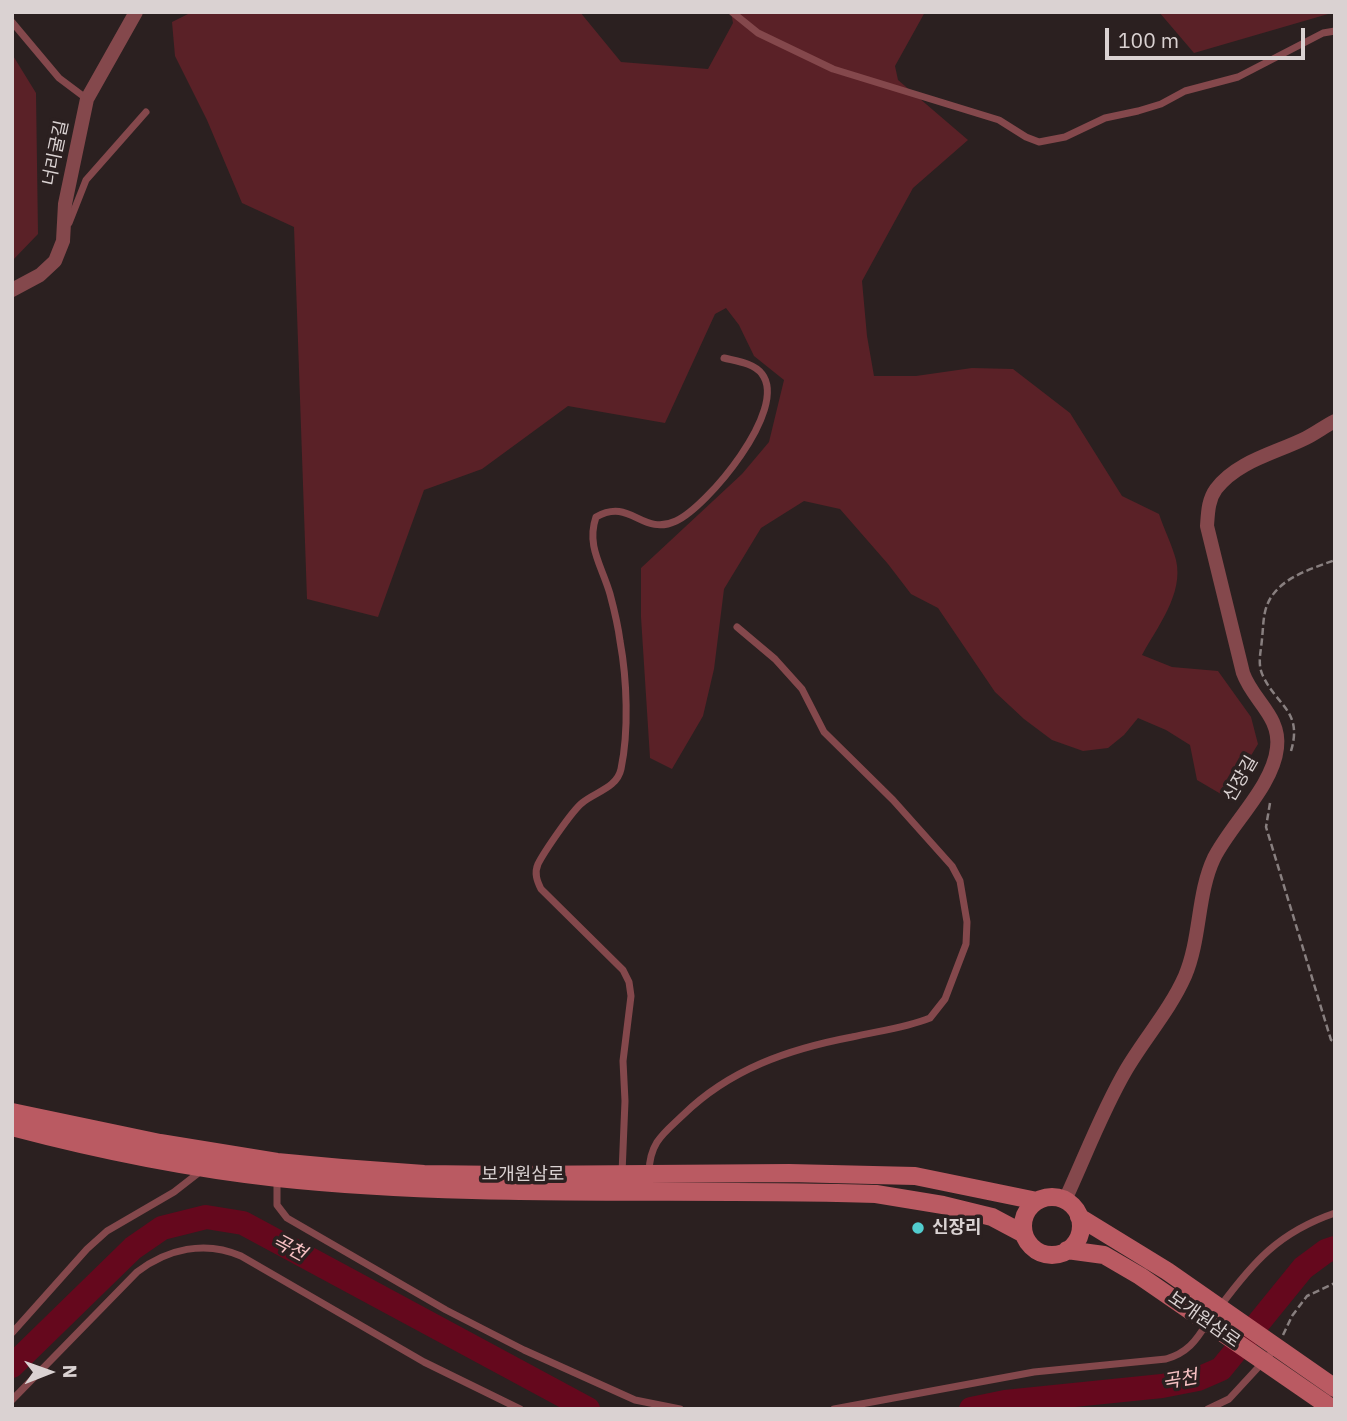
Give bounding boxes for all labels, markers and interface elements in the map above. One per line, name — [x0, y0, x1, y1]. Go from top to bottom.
scale bar — [1109, 14, 1308, 58]
text: 100 m — [1118, 26, 1179, 54]
street label: 너리굴길 — [39, 118, 73, 188]
street label: 신장길 — [1219, 752, 1263, 806]
street label: 보개원삼로 — [482, 1164, 564, 1186]
place label: 신장리 — [932, 1217, 982, 1239]
marker: 신장리 — [910, 1220, 926, 1236]
water label: 곡천 — [268, 1230, 310, 1266]
street label: 보개원삼로 — [1164, 1287, 1244, 1353]
north arrow — [14, 1337, 84, 1407]
text: N — [58, 1365, 82, 1379]
water label: 곡천 — [1161, 1366, 1199, 1394]

